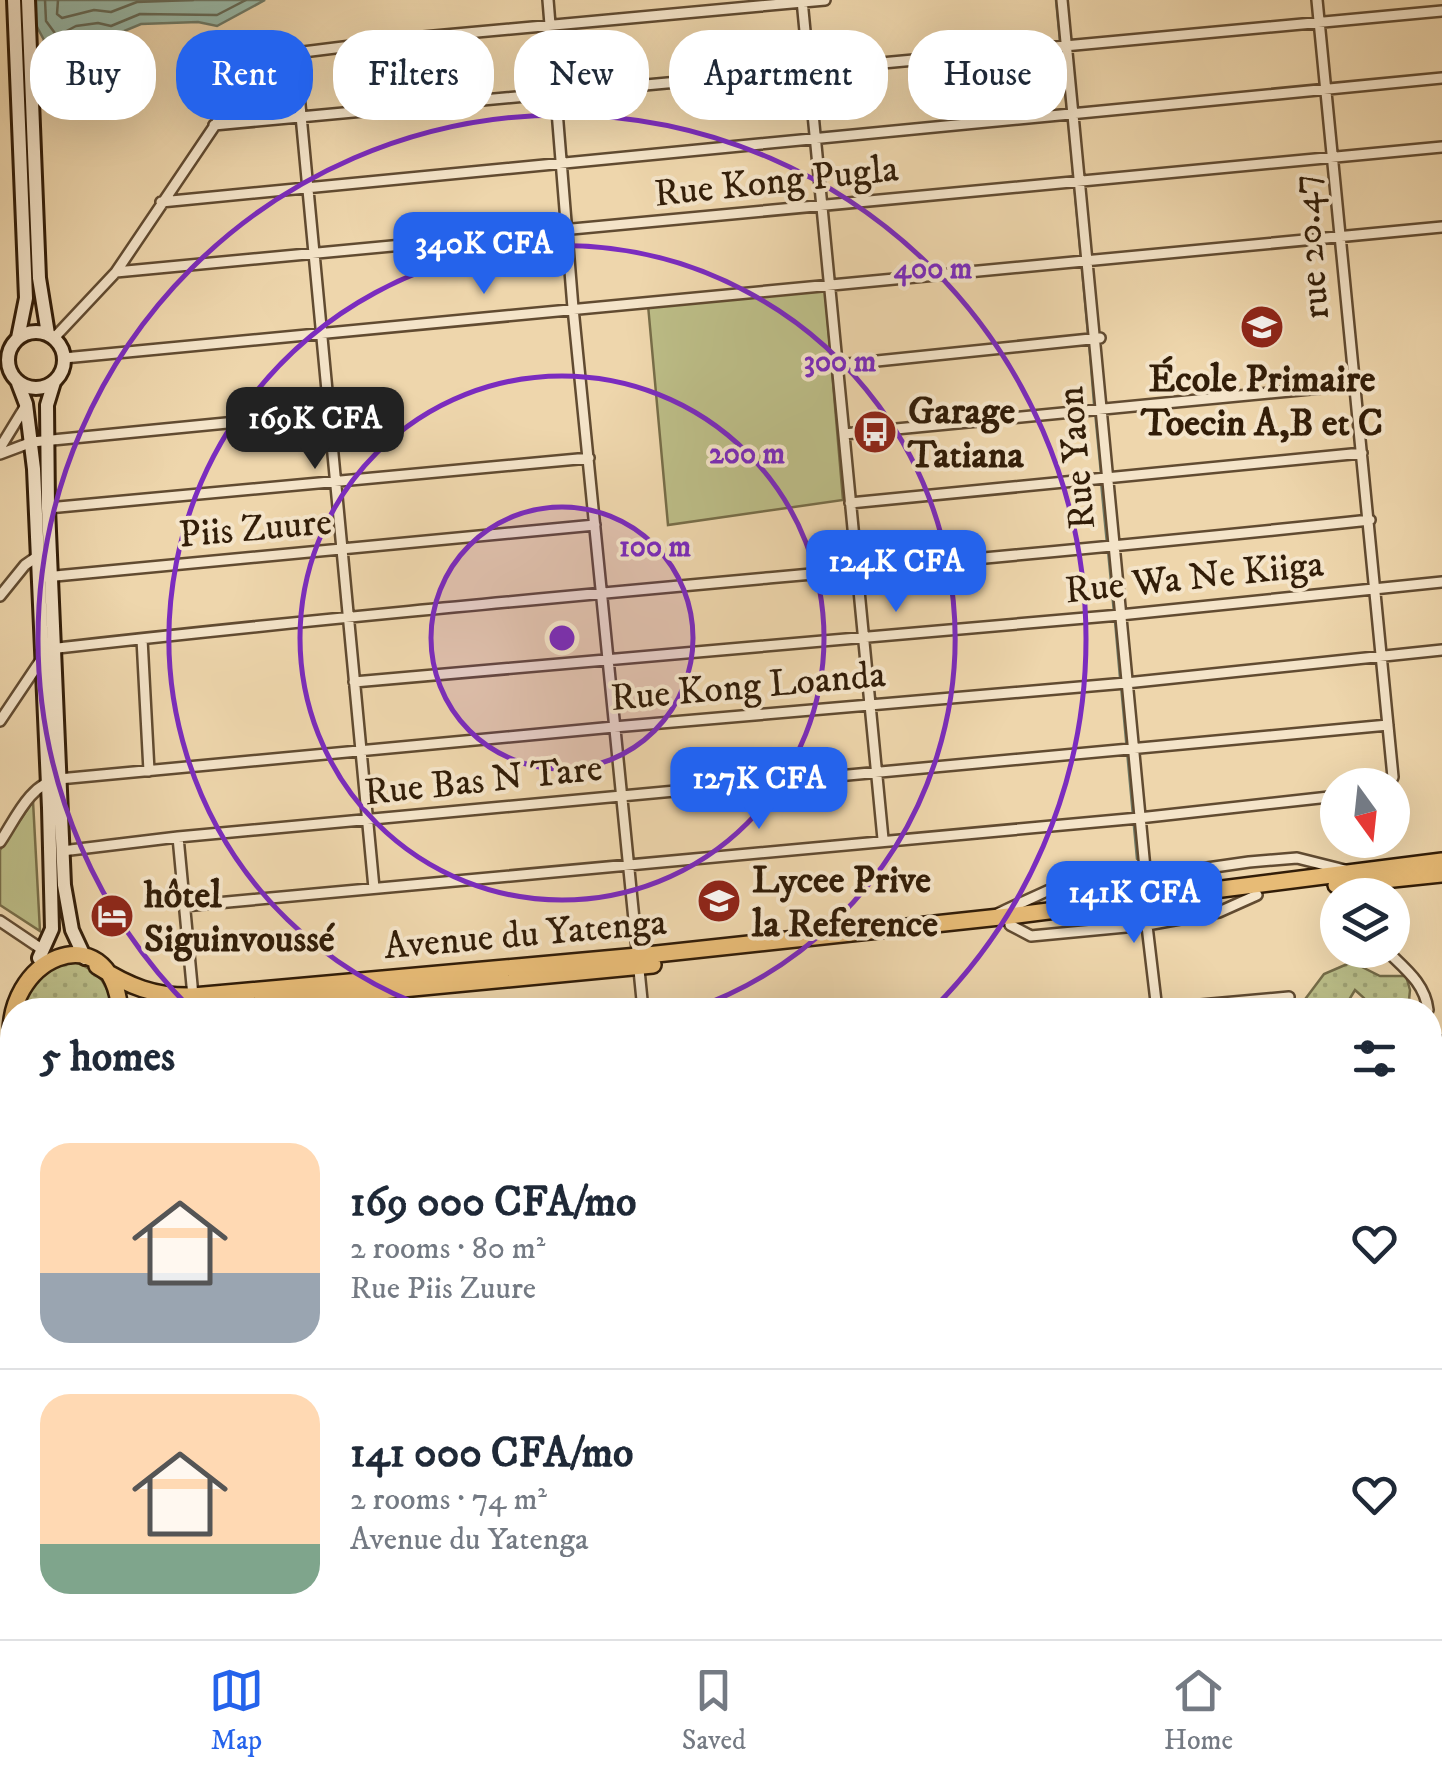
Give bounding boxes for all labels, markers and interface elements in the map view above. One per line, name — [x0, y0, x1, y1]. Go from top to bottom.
chip: Buy — [30, 30, 156, 120]
chip: Rent — [176, 30, 313, 120]
chip: Filters — [333, 30, 494, 120]
chip: New — [514, 30, 649, 120]
chip: Apartment — [669, 30, 888, 120]
chip: House — [908, 30, 1067, 120]
street label: Rue Kong Pugla — [652, 145, 901, 219]
street label: rue 20.47 — [1281, 172, 1341, 321]
pin: 340K CFA — [381, 212, 587, 297]
text: 340K CFA — [415, 224, 553, 264]
text: 400 m — [894, 251, 973, 288]
school or university icon: École Primaire Toecin A,B et C — [1239, 304, 1285, 350]
text: 300 m — [804, 344, 877, 381]
place label: École Primaire Toecin A,B et C — [1140, 355, 1383, 448]
street label: Rue Yaon — [1047, 384, 1107, 531]
pin: 169K CFA — [212, 387, 418, 472]
place label: Garage Tatiana — [907, 388, 1024, 480]
text: 169K CFA — [248, 399, 382, 439]
bus stop icon: Garage Tatiana — [852, 409, 898, 455]
text: 200 m — [709, 436, 785, 473]
street label: Piis Zuure — [177, 498, 334, 560]
text: 100 m — [619, 529, 692, 566]
pin: 124K CFA — [793, 530, 999, 615]
street label: Rue Wa Ne Kiiga — [1063, 541, 1326, 615]
text: 124K CFA — [828, 542, 964, 582]
centre of rings — [544, 620, 580, 656]
street label: Rue Kong Loanda — [609, 651, 888, 723]
street label: Rue Bas N Tare — [362, 745, 605, 817]
pin: 127K CFA — [656, 747, 862, 832]
text: 127K CFA — [692, 759, 826, 799]
north arrow — [1320, 768, 1410, 858]
map controls — [1320, 768, 1410, 968]
place label: Lycee Prive la Reference — [751, 857, 938, 949]
pin: 141K CFA — [1031, 861, 1237, 946]
place label: hôtel Siguinvoussé — [143, 872, 336, 964]
text: 141K CFA — [1068, 873, 1200, 913]
school or university icon: Lycee Prive la Reference — [696, 878, 742, 924]
button: layers — [1320, 878, 1410, 968]
hotel icon: hôtel Siguinvoussé — [89, 893, 135, 939]
street label: Avenue du Yatenga — [382, 899, 668, 971]
icon: filters — [1347, 1031, 1402, 1086]
text: 5 homes — [40, 1032, 175, 1084]
text: 169 000 CFA/mo — [350, 1177, 636, 1229]
icon: home — [120, 1183, 240, 1303]
icon: heart — [1347, 1216, 1402, 1271]
text: 2 rooms · 80 m² — [350, 1229, 545, 1269]
text: Rue Piis Zuure — [350, 1269, 536, 1309]
text: 141 000 CFA/mo — [350, 1428, 633, 1480]
icon: home — [120, 1434, 240, 1554]
icon: heart — [1347, 1467, 1402, 1522]
text: 2 rooms · 74 m² — [350, 1480, 547, 1520]
text: Avenue du Yatenga — [350, 1520, 589, 1560]
tab: Map — [209, 1663, 264, 1758]
tab: Saved — [682, 1663, 746, 1758]
tab: Home — [1164, 1663, 1233, 1758]

